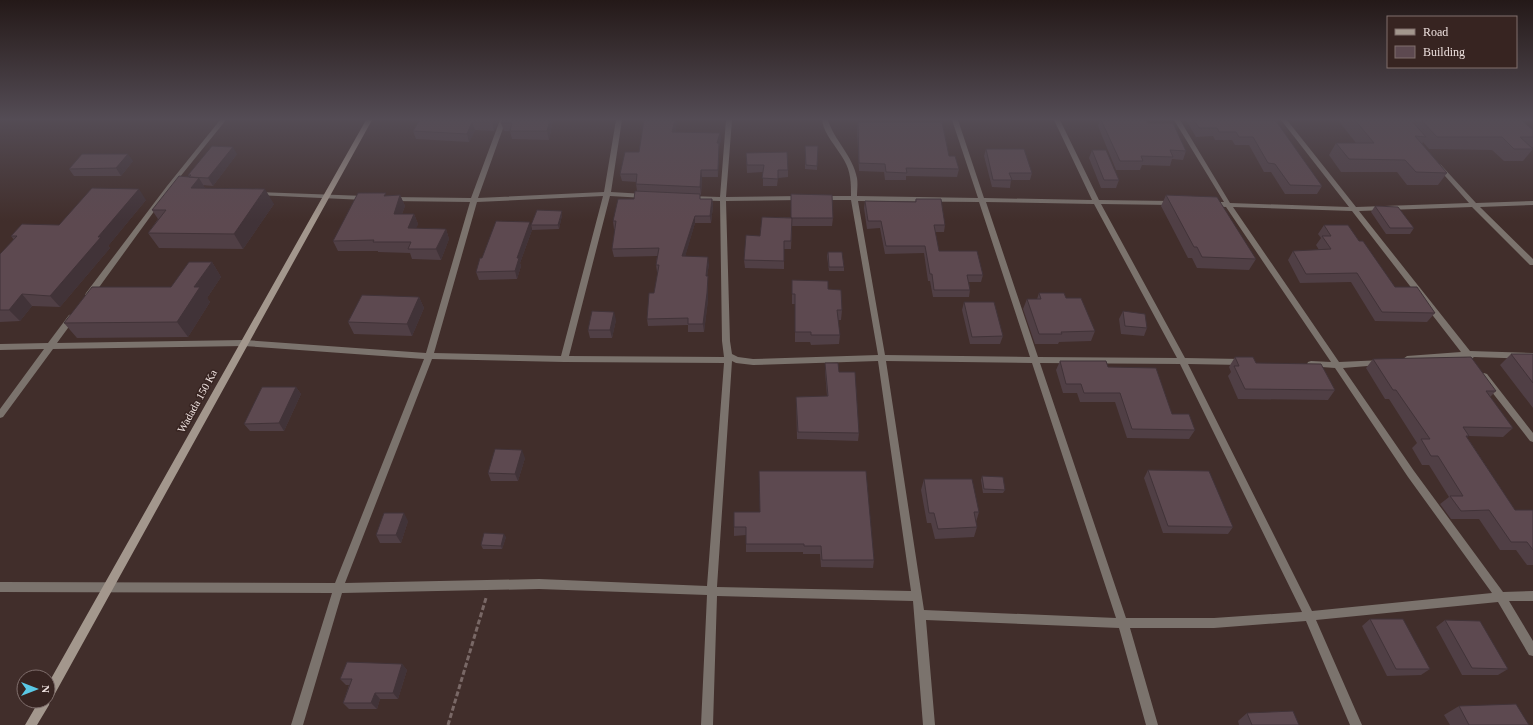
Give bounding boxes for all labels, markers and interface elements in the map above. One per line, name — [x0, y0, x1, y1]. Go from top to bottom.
legend — [1387, 16, 1517, 68]
text: Road — [1423, 25, 1448, 39]
text: Building — [1423, 45, 1465, 59]
street label: Wadada 150 Ka — [175, 367, 219, 435]
north arrow — [16, 669, 56, 709]
text: N — [40, 685, 52, 693]

